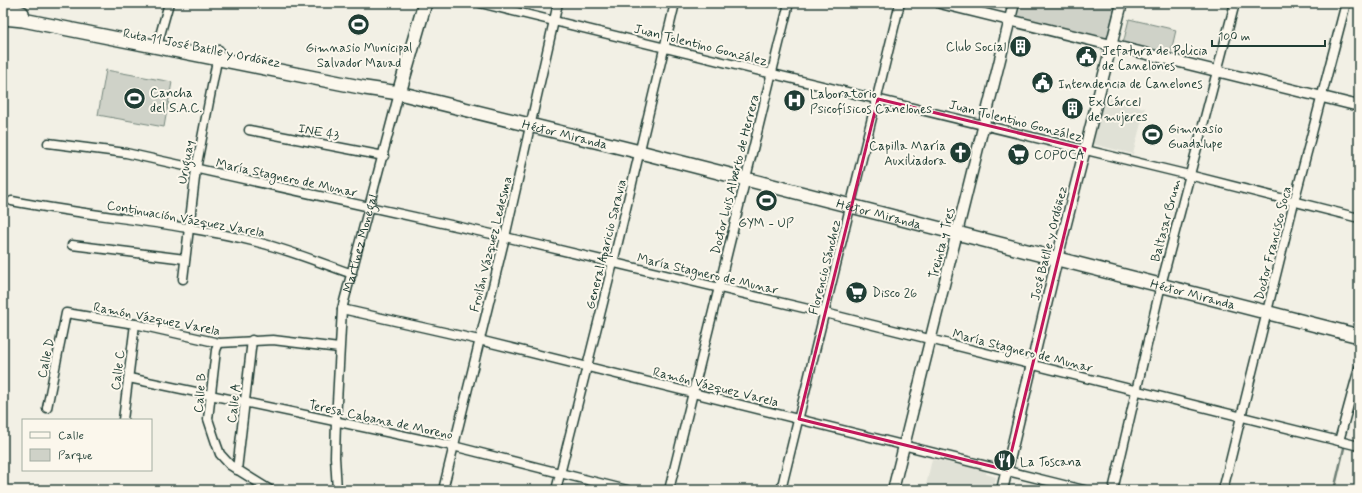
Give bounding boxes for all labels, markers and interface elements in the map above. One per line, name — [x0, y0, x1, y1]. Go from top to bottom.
sports icon: Gimnasio Municipal Salvador Mauad — [346, 12, 372, 38]
street label: Juan Tolentino González — [632, 21, 769, 70]
scale bar — [1212, 22, 1325, 48]
street label: Ruta 11 José Batlle y Ordóñez — [121, 25, 283, 72]
text: 100 m — [1218, 29, 1250, 45]
building icon: Club Social — [1008, 33, 1034, 59]
place label: Club Social — [946, 39, 1006, 56]
place label: Gimnasio Municipal Salvador Mauad — [305, 40, 413, 72]
place label: Jefatura de Policia de Canelones — [1102, 43, 1208, 75]
public building icon: Jefatura de Policia de Canelones — [1074, 44, 1100, 70]
public building icon: Intendencia de Canelones — [1029, 70, 1055, 96]
place label: Intendencia de Canelones — [1058, 76, 1203, 93]
place label: Cancha del S.A.C. — [150, 85, 202, 117]
sports icon: Cancha del S.A.C. — [122, 86, 148, 112]
place label: Laboratorio Psicofísicos Canelones — [810, 86, 932, 118]
hospital icon: Laboratorio Psicofísicos Canelones — [781, 87, 807, 113]
street label: Doctor Luis Alberto de Herrera — [707, 93, 764, 256]
place label: Ex Cárcel de mujeres — [1088, 94, 1148, 126]
building icon: Ex Cárcel de mujeres — [1059, 95, 1085, 121]
street label: Juan Tolentino González — [947, 97, 1084, 146]
street label: Héctor Miranda — [520, 116, 609, 154]
street label: INE 43 — [297, 120, 341, 145]
place label: Gimnasio Guadalupe — [1168, 121, 1223, 153]
sports icon: Gimnasio Guadalupe — [1140, 122, 1166, 148]
place label: Capilla María Auxiliadora — [869, 138, 946, 170]
street label: Uruguay — [174, 139, 201, 186]
church icon: Capilla María Auxiliadora — [948, 139, 974, 165]
supermarket icon: COPOCA — [1006, 141, 1032, 167]
place label: COPOCA — [1034, 147, 1085, 164]
street label: María Stagnero de Munar — [214, 155, 360, 203]
street label: Froilán Vázquez Ledesma — [466, 175, 517, 314]
street label: Baltasar Brum — [1147, 177, 1186, 264]
street label: General Aparicio Saravia — [582, 178, 632, 311]
street label: José Batlle y Ordóñez — [1027, 184, 1072, 302]
street label: Doctor Francisco Soca — [1251, 185, 1296, 302]
sports icon: GYM - UP — [753, 187, 779, 213]
street label: Martínez Monegal — [340, 193, 382, 295]
street label: Héctor Miranda — [834, 196, 923, 234]
street label: Continuación Vázquez Varela — [105, 197, 266, 242]
street label: Treinta y Tres — [925, 206, 959, 281]
place label: GYM - UP — [738, 215, 794, 232]
street label: Florencio Sánchez — [805, 217, 846, 317]
street label: María Stagnero de Munar — [635, 250, 780, 300]
street label: Héctor Miranda — [1148, 276, 1237, 314]
supermarket icon: Disco 26 — [844, 279, 870, 305]
place label: Disco 26 — [872, 285, 917, 302]
street label: Ramón Vázquez Varela — [92, 299, 222, 340]
street label: María Stagnero de Munar — [950, 326, 1095, 378]
street label: Calle D — [34, 337, 59, 380]
street label: Calle C — [108, 349, 129, 391]
street label: Ramón Vázquez Varela — [651, 364, 780, 411]
street label: Calle B — [190, 373, 211, 414]
street label: Calle A — [224, 382, 245, 424]
street label: Teresa Cabana de Moreno — [307, 397, 455, 444]
legend — [22, 419, 152, 471]
text: Calle — [58, 428, 84, 444]
text: Parque — [58, 448, 93, 464]
restaurant icon: La Toscana — [991, 448, 1017, 474]
place label: La Toscana — [1020, 454, 1082, 471]

